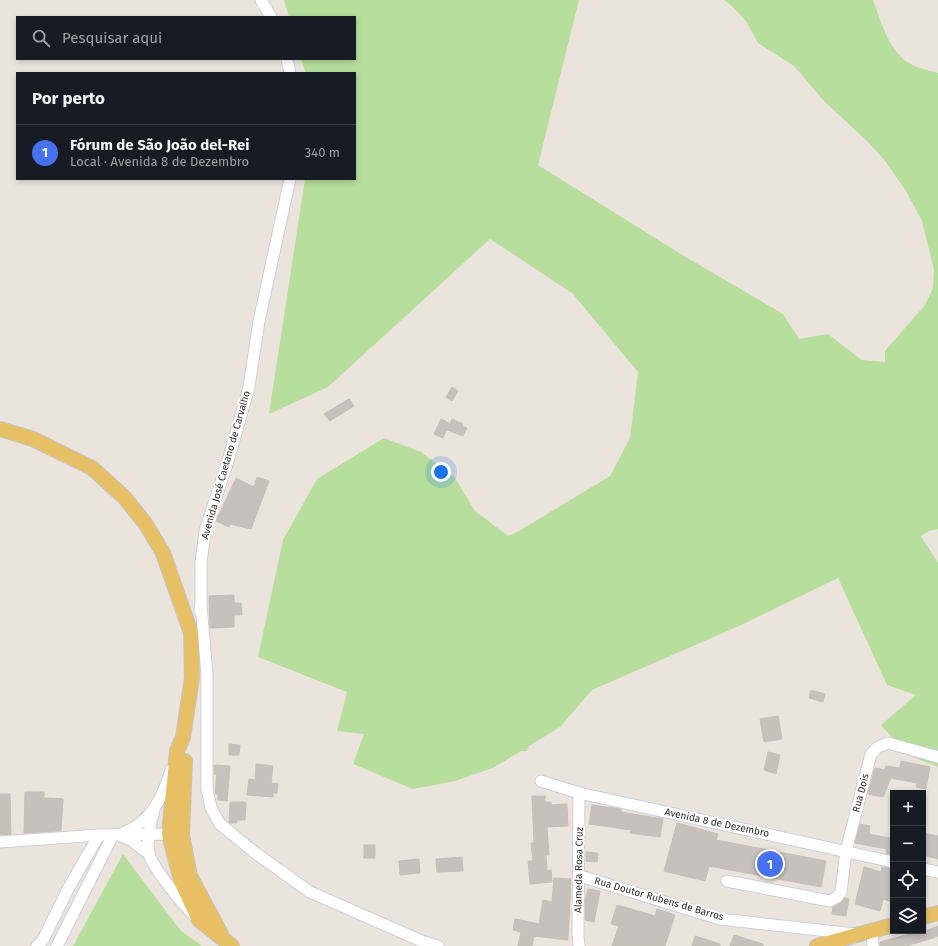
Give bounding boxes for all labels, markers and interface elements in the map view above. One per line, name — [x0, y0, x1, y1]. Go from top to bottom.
search box — [16, 16, 356, 60]
icon: search — [30, 27, 52, 49]
text: Pesquisar aqui — [62, 29, 162, 47]
text: Por perto — [32, 88, 105, 109]
text: Fórum de São João del-Rei — [70, 136, 249, 154]
text: 1 — [42, 145, 48, 160]
text: 340 m — [305, 145, 340, 160]
text: Local · Avenida 8 de Dezembro — [70, 154, 249, 169]
street label: Avenida José Caetano de Carvalho — [199, 389, 253, 541]
your location — [431, 462, 451, 482]
street label: Rua Dois — [850, 772, 872, 814]
map controls — [890, 790, 926, 934]
button: + — [890, 790, 926, 826]
street label: Avenida 8 de Dezembro — [664, 806, 771, 840]
street label: Alameda Rosa Cruz — [572, 826, 586, 913]
button: − — [890, 826, 926, 862]
pin: 1 — [757, 849, 783, 879]
button: locate — [890, 862, 926, 898]
street label: Rua Doutor Rubens de Barros — [593, 875, 725, 923]
button: layers — [890, 898, 926, 934]

